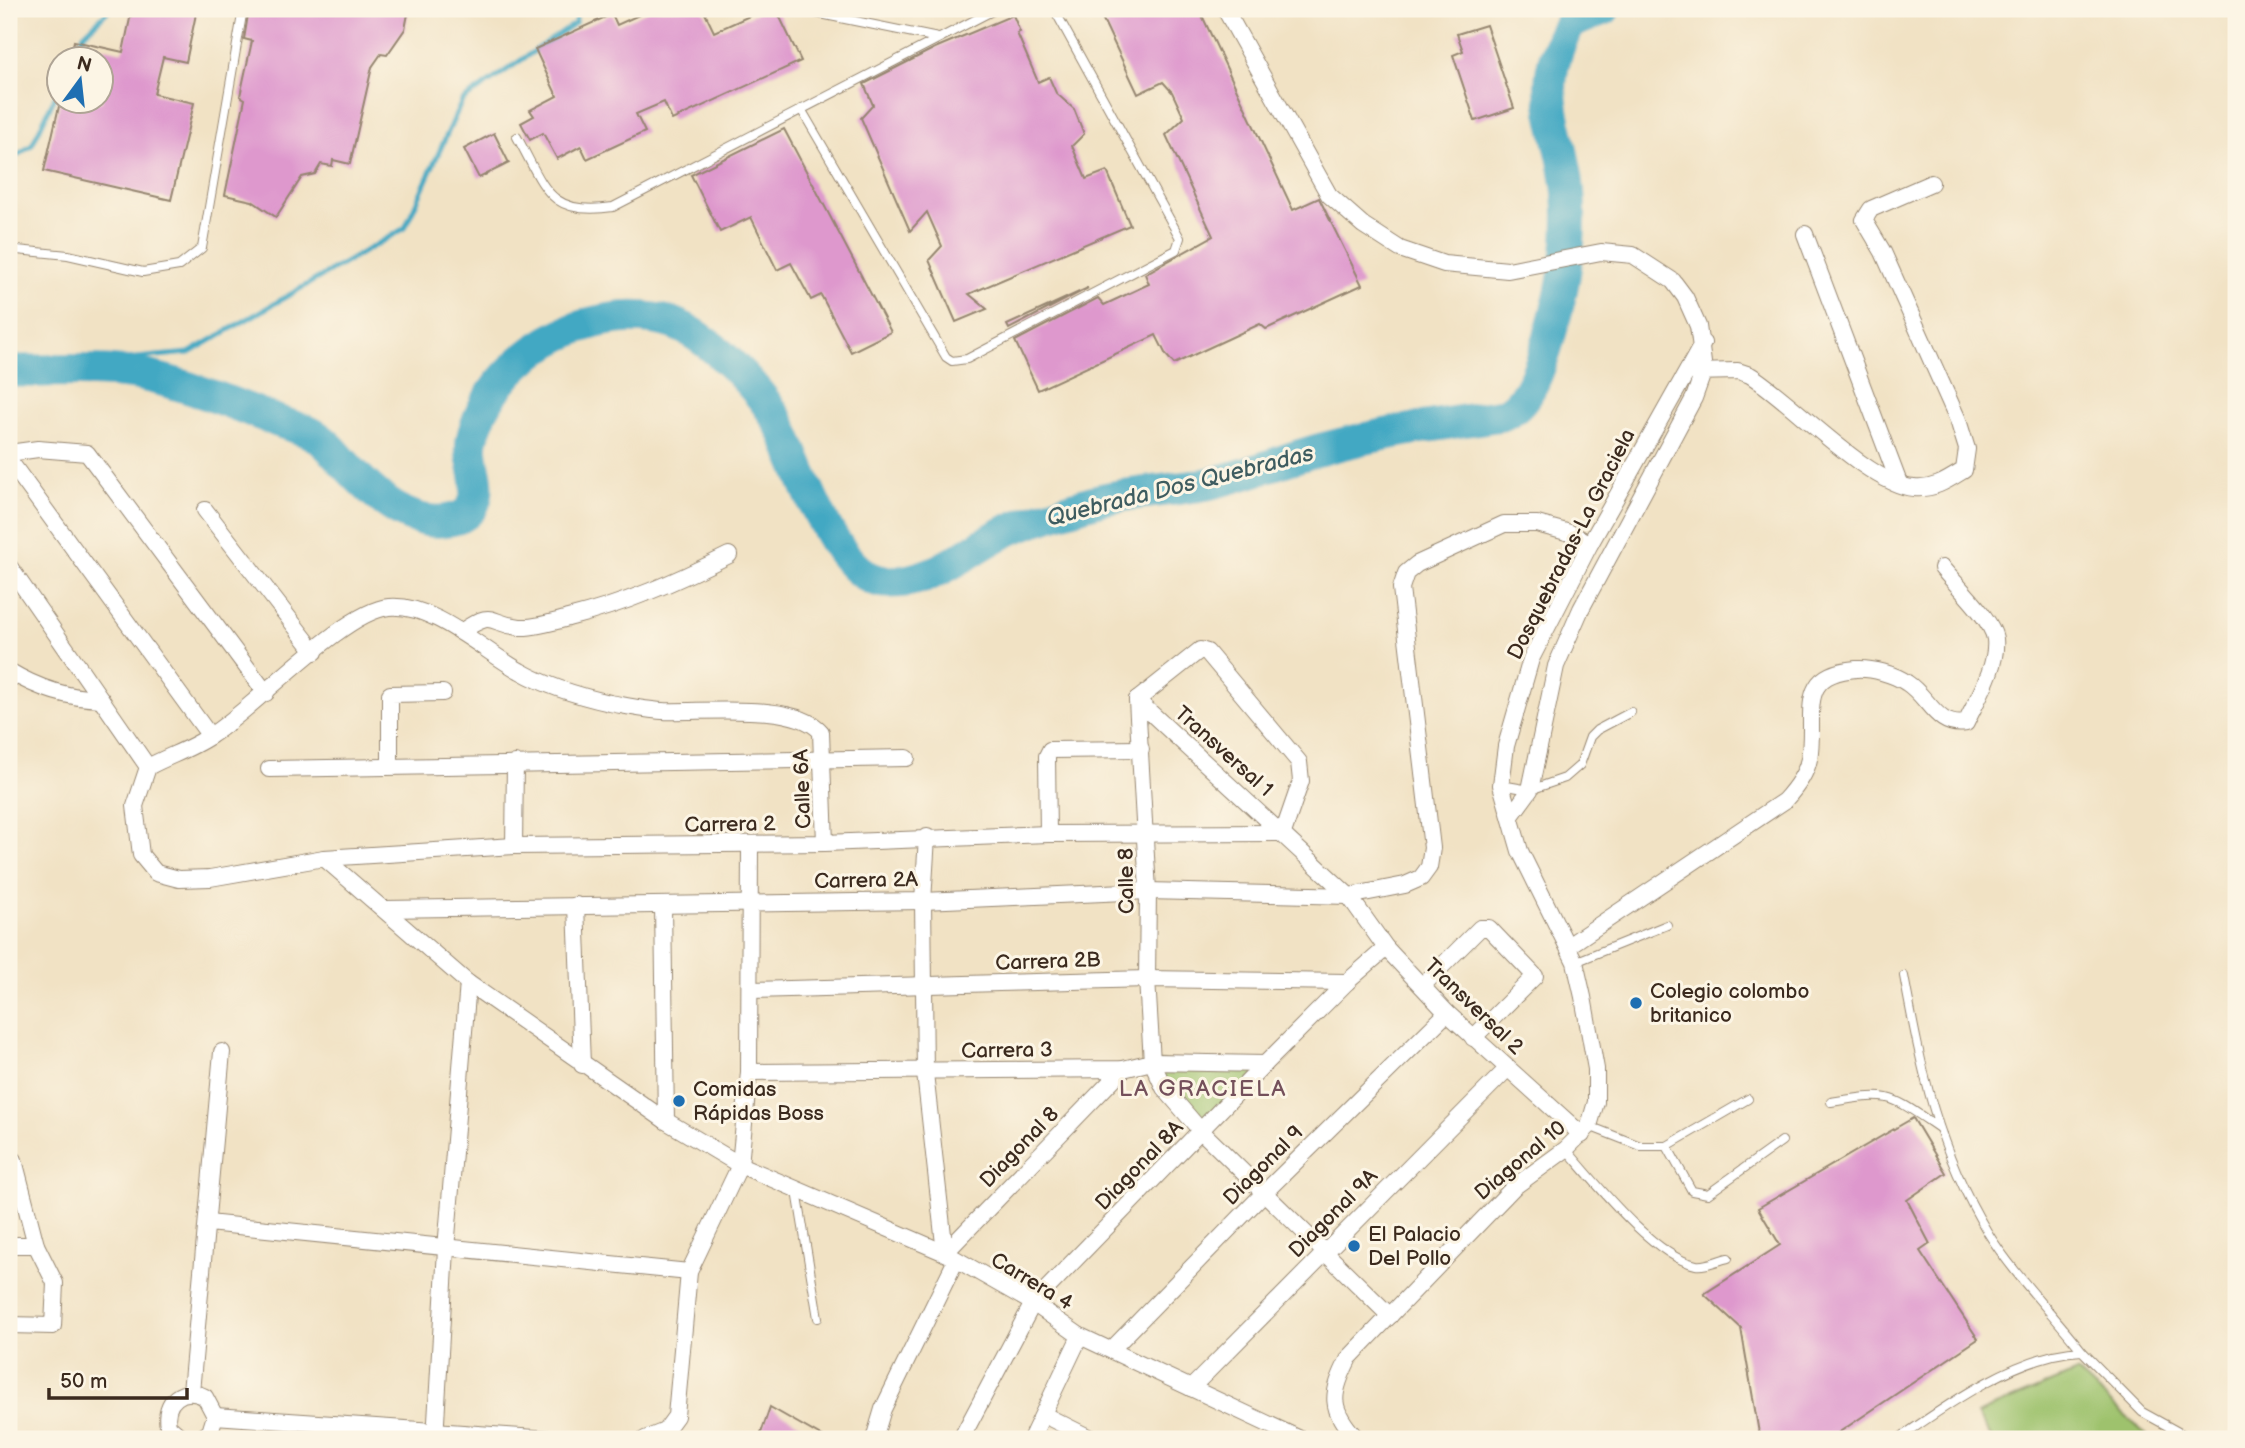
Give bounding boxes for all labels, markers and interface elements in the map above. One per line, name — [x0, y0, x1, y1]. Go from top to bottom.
north arrow — [46, 46, 116, 116]
text: N — [74, 52, 94, 78]
street label: Dosquebradas-La Graciela — [1502, 425, 1641, 664]
water label: Quebrada Dos Quebradas — [1044, 439, 1317, 533]
street label: Transversal 1 — [1169, 701, 1278, 802]
street label: Calle 6A — [789, 748, 816, 829]
street label: Carrera 2 — [684, 811, 776, 838]
street label: Calle 8 — [1113, 848, 1140, 914]
street label: Carrera 2A — [814, 867, 918, 894]
street label: Carrera 2B — [995, 947, 1101, 976]
street label: Transversal 2 — [1419, 953, 1529, 1060]
place label: Colegio colombo britanico — [1650, 979, 1809, 1028]
marker: Colegio colombo britanico — [1628, 995, 1644, 1011]
street label: Carrera 3 — [961, 1037, 1053, 1064]
district label: LA GRACIELA — [1119, 1075, 1287, 1103]
place label: Comidas Rápidas Boss — [693, 1077, 824, 1126]
marker: Comidas Rápidas Boss — [671, 1093, 687, 1109]
street label: Diagonal 8 — [975, 1102, 1064, 1193]
street label: Diagonal 8A — [1090, 1115, 1189, 1216]
street label: Diagonal 10 — [1470, 1115, 1571, 1206]
street label: Diagonal 9 — [1218, 1120, 1308, 1210]
street label: Diagonal 9A — [1284, 1164, 1383, 1263]
place label: El Palacio Del Pollo — [1368, 1222, 1461, 1271]
marker: El Palacio Del Pollo — [1346, 1238, 1362, 1254]
street label: Carrera 4 — [986, 1247, 1078, 1316]
scale bar — [49, 1357, 187, 1401]
text: 50 m — [60, 1369, 107, 1394]

